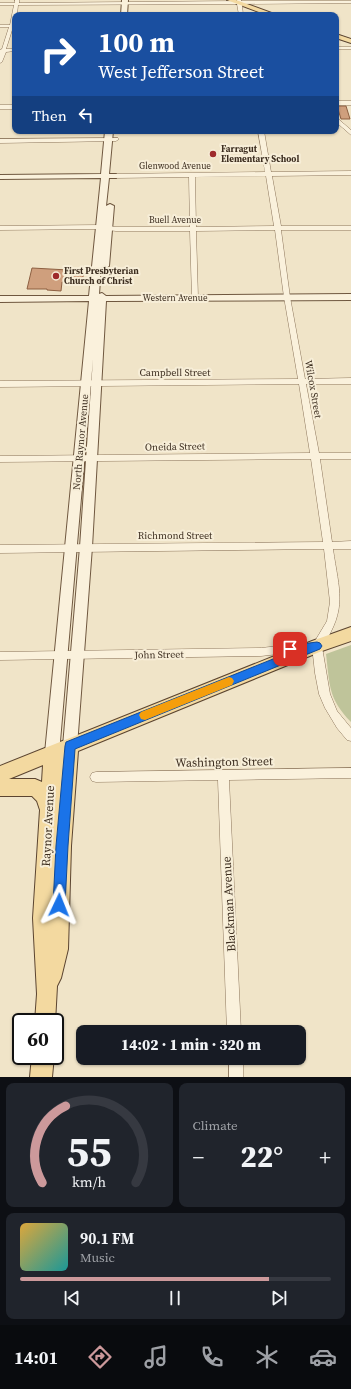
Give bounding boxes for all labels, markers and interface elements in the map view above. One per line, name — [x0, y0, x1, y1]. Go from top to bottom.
text: 100 m — [98, 23, 175, 61]
icon: right — [32, 28, 84, 80]
text: West Jefferson Street — [98, 59, 264, 84]
icon: left — [75, 104, 97, 126]
text: Then — [32, 105, 67, 126]
place label: Farragut Elementary School — [221, 143, 299, 165]
marker: Farragut Elementary School — [208, 149, 218, 159]
street label: Glenwood Avenue — [139, 160, 211, 172]
street label: Buell Avenue — [149, 214, 201, 226]
place label: First Presbyterian Church of Christ — [64, 265, 139, 287]
marker: First Presbyterian Church of Christ — [51, 271, 61, 281]
street label: Western Avenue — [143, 292, 208, 304]
street label: Wilcox Street — [302, 359, 325, 420]
street label: Campbell Street — [140, 366, 211, 379]
street label: North Raynor Avenue — [70, 394, 91, 491]
street label: Oneida Street — [145, 439, 206, 454]
street label: Richmond Street — [138, 529, 213, 542]
pin — [273, 632, 307, 666]
icon: arrive — [279, 638, 301, 660]
street label: John Street — [133, 648, 184, 661]
street label: Washington Street — [175, 753, 273, 771]
street label: Raynor Avenue — [38, 785, 58, 867]
street label: Blackman Avenue — [219, 856, 239, 952]
position arrow — [38, 884, 80, 926]
speed limit sign: 60 — [12, 1013, 64, 1065]
text: 14:02 · 1 min · 320 m — [121, 1034, 261, 1055]
text: Climate — [193, 1117, 238, 1134]
text: 55 — [67, 1123, 112, 1180]
text: 22° — [240, 1136, 283, 1177]
text: − — [193, 1142, 204, 1172]
text: + — [319, 1142, 331, 1172]
text: km/h — [72, 1172, 107, 1192]
text: 90.1 FM — [80, 1228, 134, 1249]
text: Music — [80, 1249, 115, 1266]
icon: previous — [61, 1287, 83, 1309]
icon: pause — [164, 1287, 186, 1309]
icon: next — [268, 1287, 290, 1309]
icon: directions — [86, 1343, 114, 1371]
icon: music — [142, 1343, 170, 1371]
icon: phone — [198, 1343, 226, 1371]
icon: climate — [253, 1343, 281, 1371]
icon: car — [309, 1343, 337, 1371]
text: 14:01 — [14, 1345, 58, 1370]

